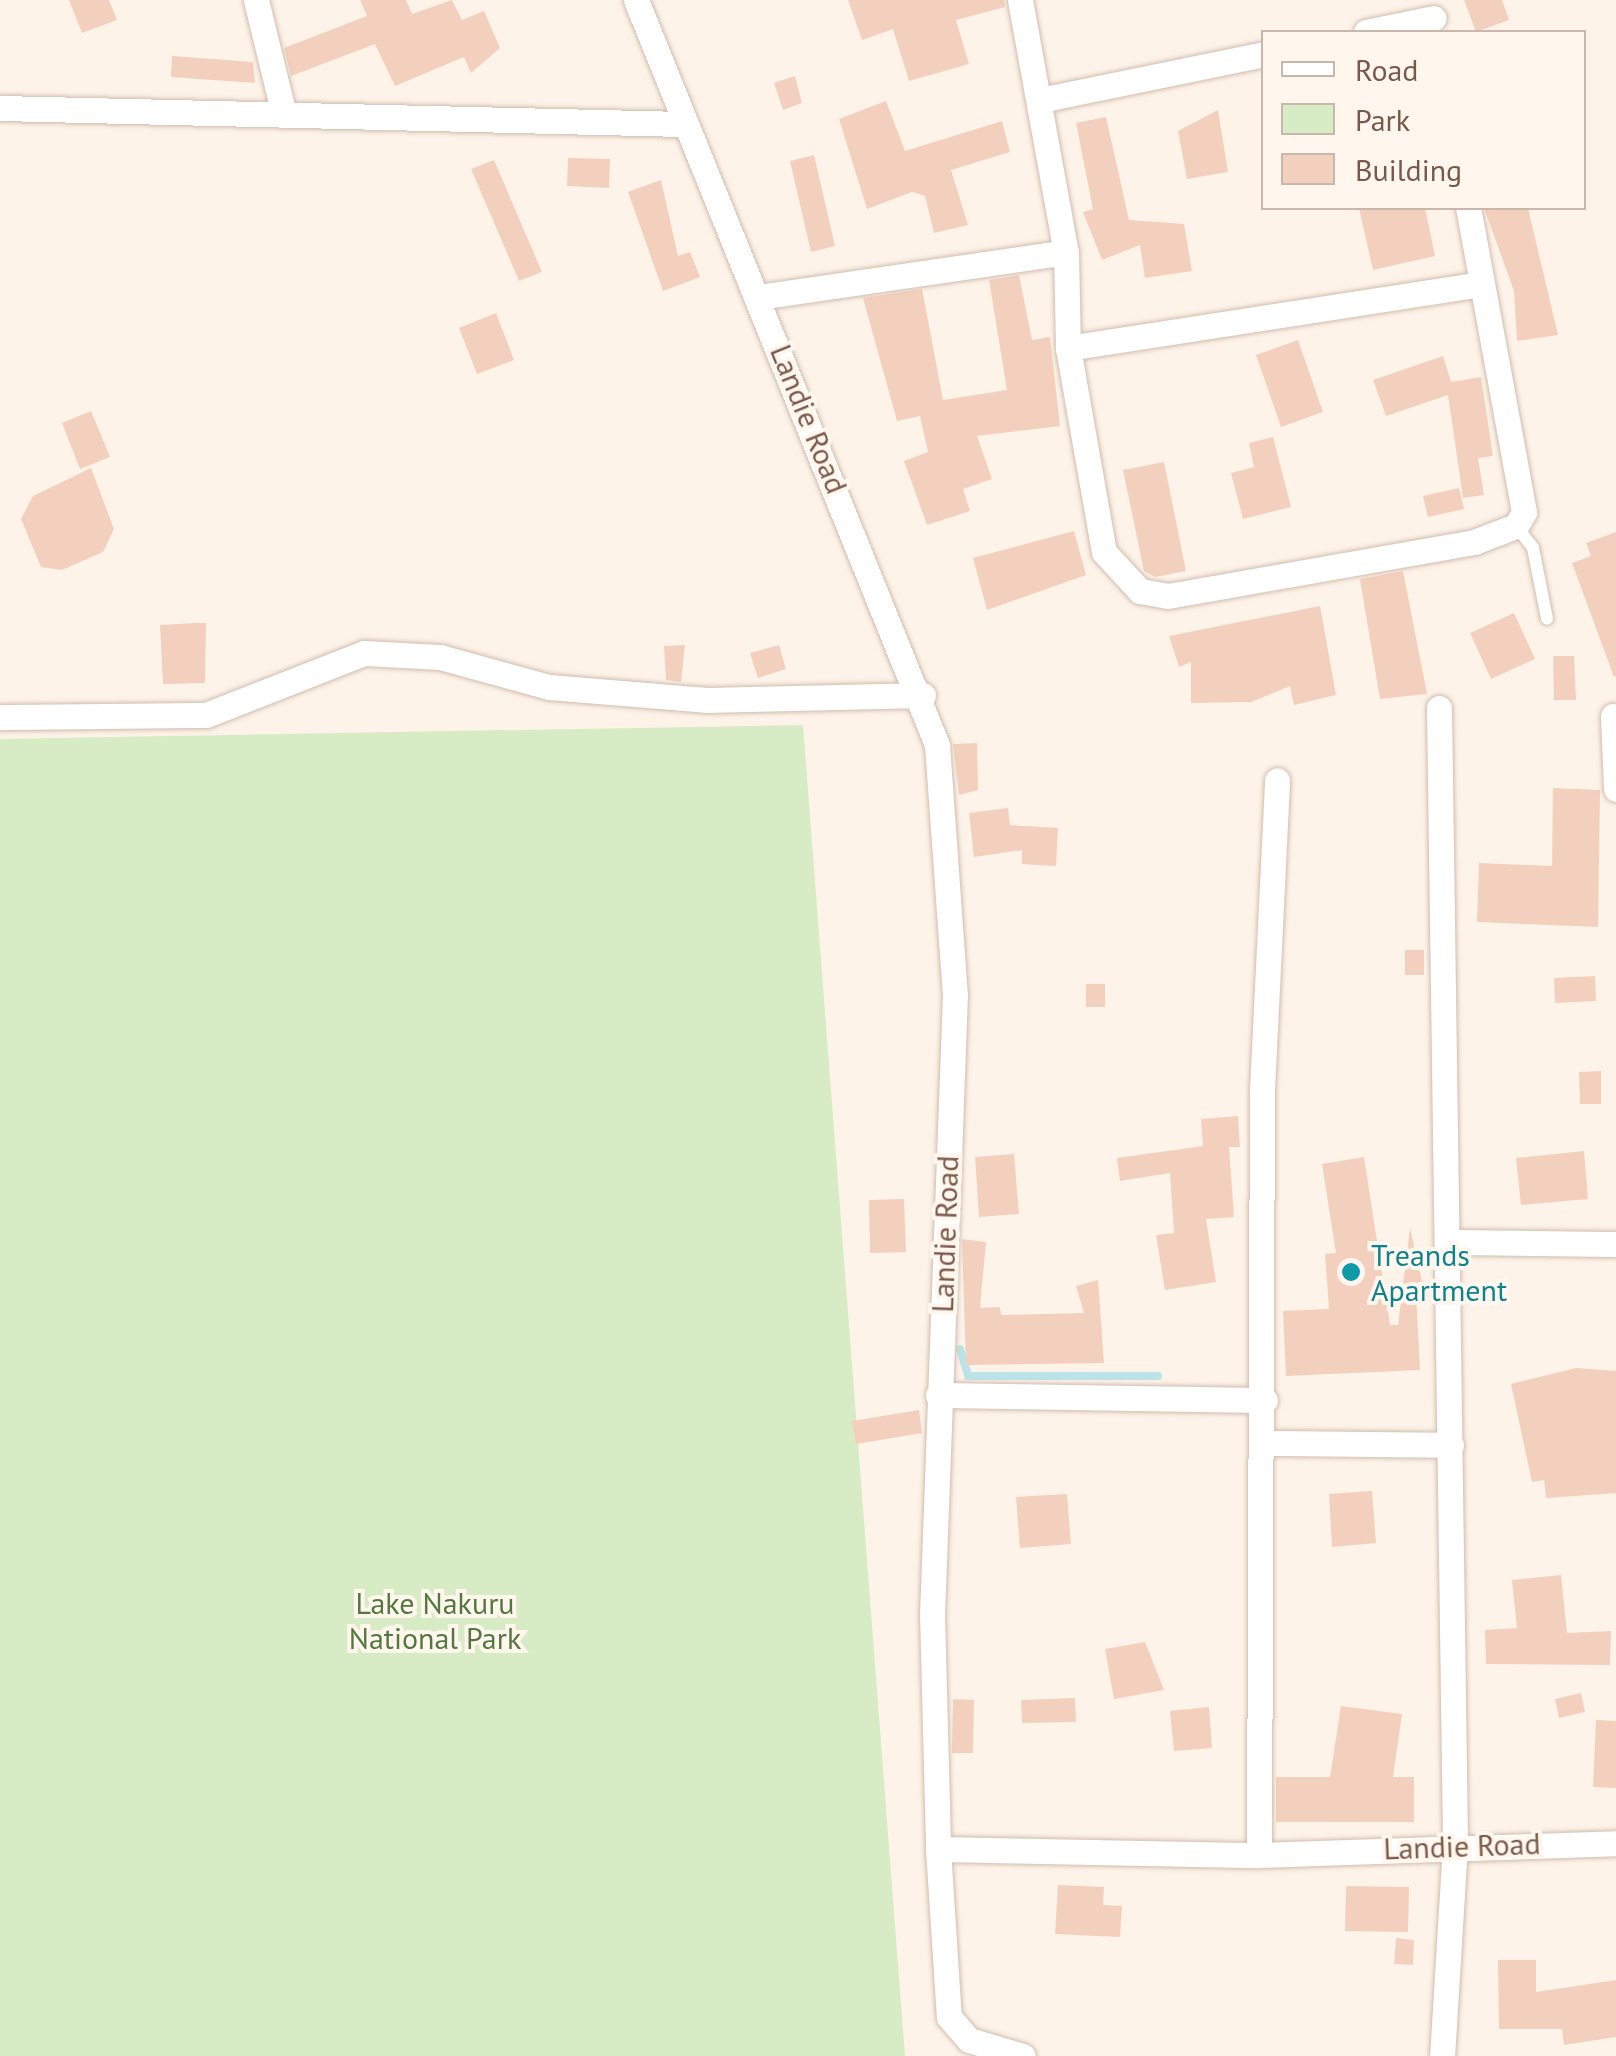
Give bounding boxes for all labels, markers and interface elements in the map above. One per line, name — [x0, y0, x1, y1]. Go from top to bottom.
legend — [1261, 30, 1586, 210]
text: Road — [1355, 50, 1419, 89]
text: Park — [1355, 100, 1410, 139]
text: Building — [1355, 150, 1462, 189]
street label: Landie Road — [763, 339, 855, 499]
street label: Landie Road — [924, 1155, 966, 1313]
place label: Treands Apartment — [1371, 1237, 1507, 1308]
marker: Treands Apartment — [1340, 1261, 1362, 1283]
park label: Lake Nakuru National Park — [349, 1585, 521, 1656]
street label: Landie Road — [1383, 1825, 1541, 1867]

